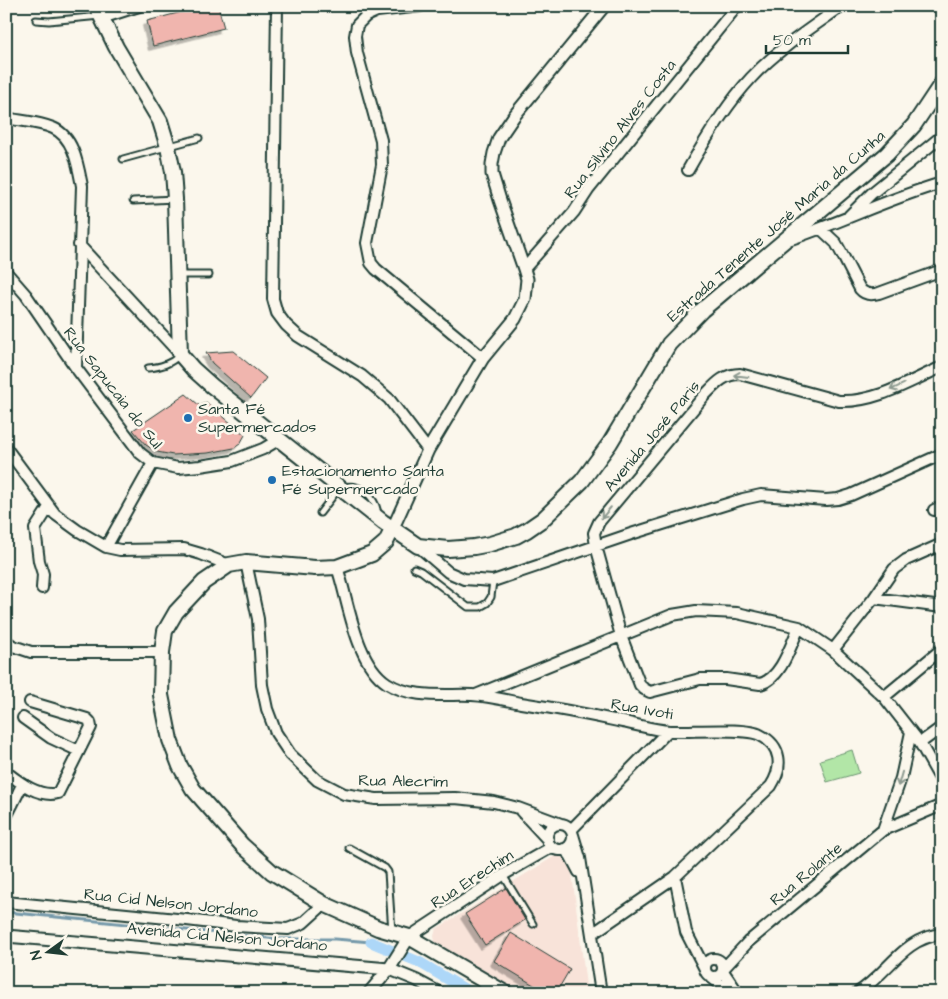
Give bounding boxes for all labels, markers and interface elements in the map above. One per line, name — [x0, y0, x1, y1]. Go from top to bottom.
scale bar — [766, 22, 848, 54]
text: 50 m — [773, 30, 811, 51]
street label: Rua Silvino Alves Costa — [559, 55, 681, 203]
street label: Estrada Tenente José Maria da Cunha — [662, 125, 890, 327]
street label: Rua Sapucaia do Sul — [58, 322, 168, 454]
one-way arrow — [733, 371, 749, 381]
street label: Avenida José Paris — [599, 376, 705, 496]
one-way arrow — [890, 382, 905, 392]
place label: Santa Fé Supermercados — [198, 398, 316, 438]
marker: Santa Fé Supermercados — [182, 412, 194, 424]
place label: Estacionamento Santa Fé Supermercado — [282, 460, 444, 500]
marker: Estacionamento Santa Fé Supermercado — [266, 474, 278, 486]
one-way arrow — [601, 506, 612, 519]
street label: Rua Ivoti — [609, 693, 675, 725]
street label: Rua Alecrim — [358, 769, 448, 793]
one-way arrow — [895, 771, 905, 787]
street label: Rua Rolante — [765, 837, 847, 911]
street label: Rua Erechim — [427, 844, 518, 914]
street label: Rua Cid Nelson Jordano — [83, 883, 259, 923]
street label: Avenida Cid Nelson Jordano — [126, 917, 328, 957]
north arrow — [22, 926, 72, 976]
text: N — [26, 948, 47, 962]

